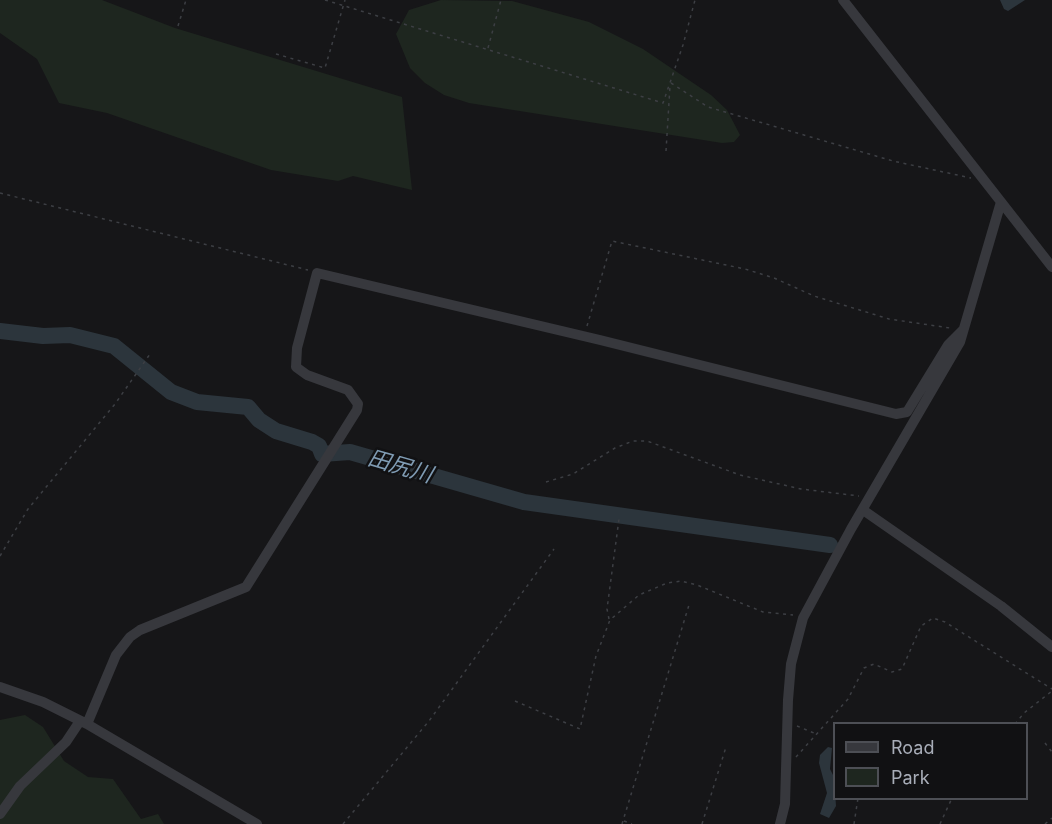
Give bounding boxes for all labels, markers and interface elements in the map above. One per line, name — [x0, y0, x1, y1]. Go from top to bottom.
water label: 田尻川 — [365, 445, 435, 489]
legend — [833, 722, 1028, 800]
text: Road — [891, 737, 934, 758]
text: Park — [891, 767, 930, 788]

